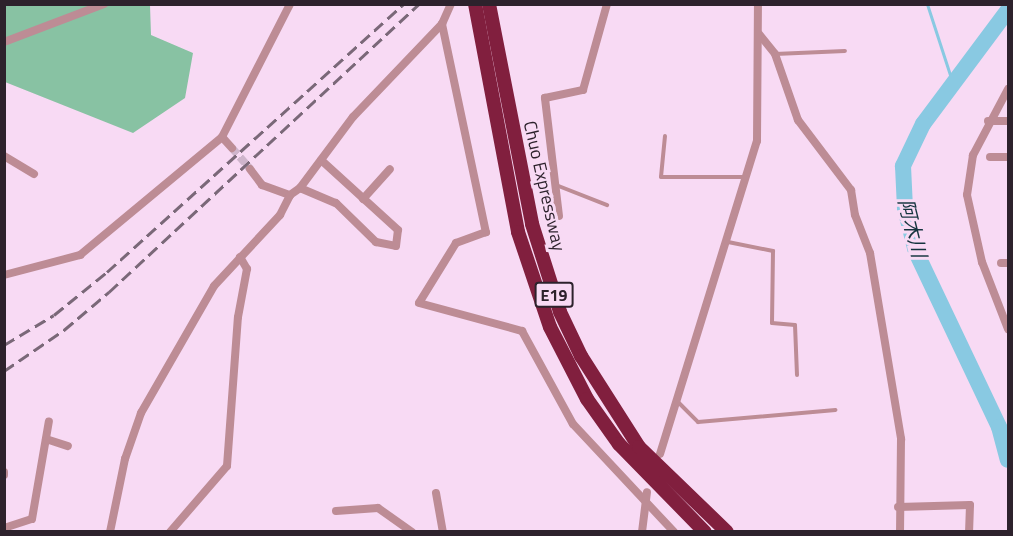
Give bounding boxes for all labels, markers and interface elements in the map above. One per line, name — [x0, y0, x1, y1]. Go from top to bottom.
street label: Chuo Expressway — [519, 119, 569, 253]
water label: 阿木川 — [894, 196, 932, 260]
road number: E19 — [534, 282, 574, 308]

